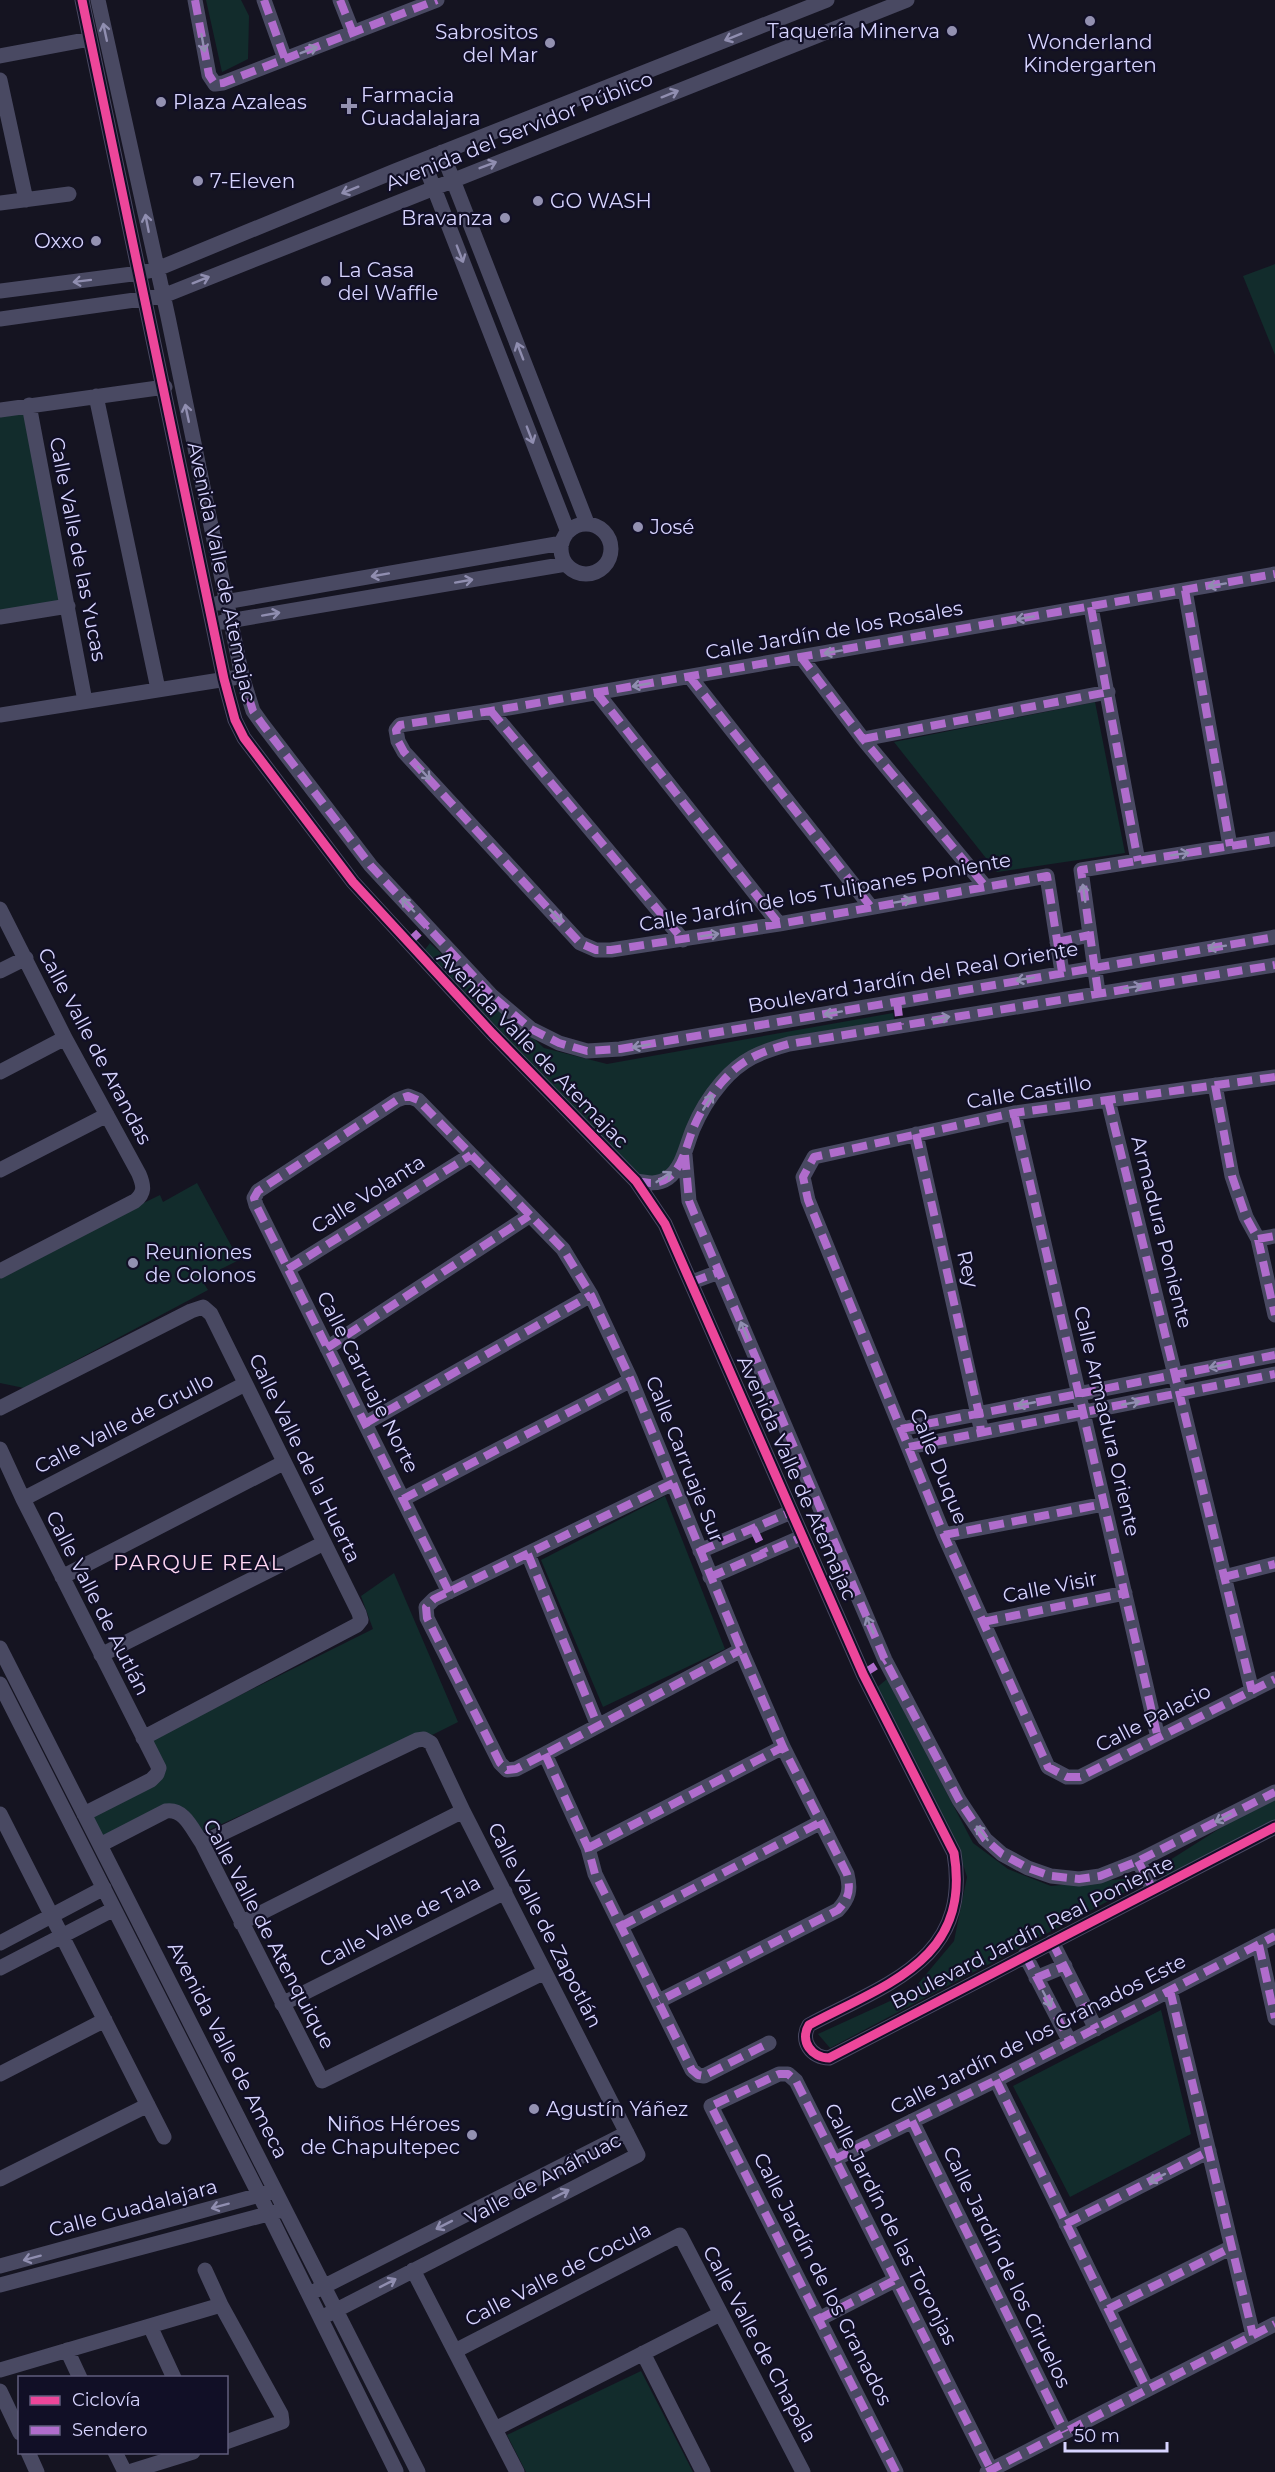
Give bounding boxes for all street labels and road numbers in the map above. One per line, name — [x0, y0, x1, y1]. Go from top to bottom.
street label: Avenida del Servidor Público — [382, 66, 656, 196]
street label: Calle Valle de las Yucas — [44, 435, 112, 663]
street label: Avenida Valle de Atemajac — [183, 440, 261, 704]
street label: Calle Jardín de los Rosales — [704, 596, 965, 664]
street label: Calle Jardín de los Tulipanes Poniente — [637, 847, 1013, 937]
street label: Boulevard Jardín del Real Oriente — [746, 936, 1080, 1018]
street label: Calle Valle de Arandas — [33, 943, 157, 1149]
street label: Avenida Valle de Atemajac — [432, 945, 634, 1153]
street label: Calle Castillo — [965, 1070, 1093, 1114]
street label: Armadura Poniente — [1126, 1133, 1198, 1331]
street label: Calle Volanta — [307, 1150, 429, 1238]
street label: Rey — [952, 1248, 984, 1290]
street label: Calle Carruaje Norte — [312, 1287, 424, 1477]
street label: Calle Armadura Oriente — [1069, 1303, 1145, 1539]
street label: Calle Valle de la Huerta — [244, 1350, 366, 1566]
street label: Avenida Valle de Atemajac — [732, 1352, 862, 1604]
street label: Calle Valle de Grullo — [30, 1367, 218, 1479]
street label: Calle Carruaje Sur — [641, 1372, 729, 1546]
street label: Calle Duque — [905, 1405, 973, 1527]
street label: Calle Valle de Autlán — [41, 1507, 155, 1699]
street label: Calle Visir — [1001, 1566, 1099, 1608]
street label: Calle Palacio — [1091, 1679, 1215, 1757]
street label: Calle Valle de Atenquique — [198, 1815, 340, 2053]
street label: Calle Valle de Zapotlán — [483, 1818, 607, 2032]
street label: Boulevard Jardín Real Poniente — [887, 1850, 1177, 2014]
street label: Calle Valle de Tala — [316, 1870, 484, 1972]
street label: Avenida Valle de Ameca — [163, 1938, 293, 2162]
street label: Calle Jardín de los Granados Este — [886, 1949, 1190, 2119]
street label: Calle Jardín de las Toronjas — [819, 2099, 963, 2349]
street label: Valle de Anáhuac — [461, 2128, 625, 2230]
street label: Calle Jardín de los Ciruelos — [938, 2142, 1076, 2392]
street label: Calle Jardín de los Granados — [749, 2149, 898, 2410]
street label: Calle Guadalajara — [46, 2174, 220, 2242]
street label: Calle Valle de Cocula — [461, 2217, 655, 2331]
street label: Calle Valle de Chapala — [698, 2241, 822, 2447]

